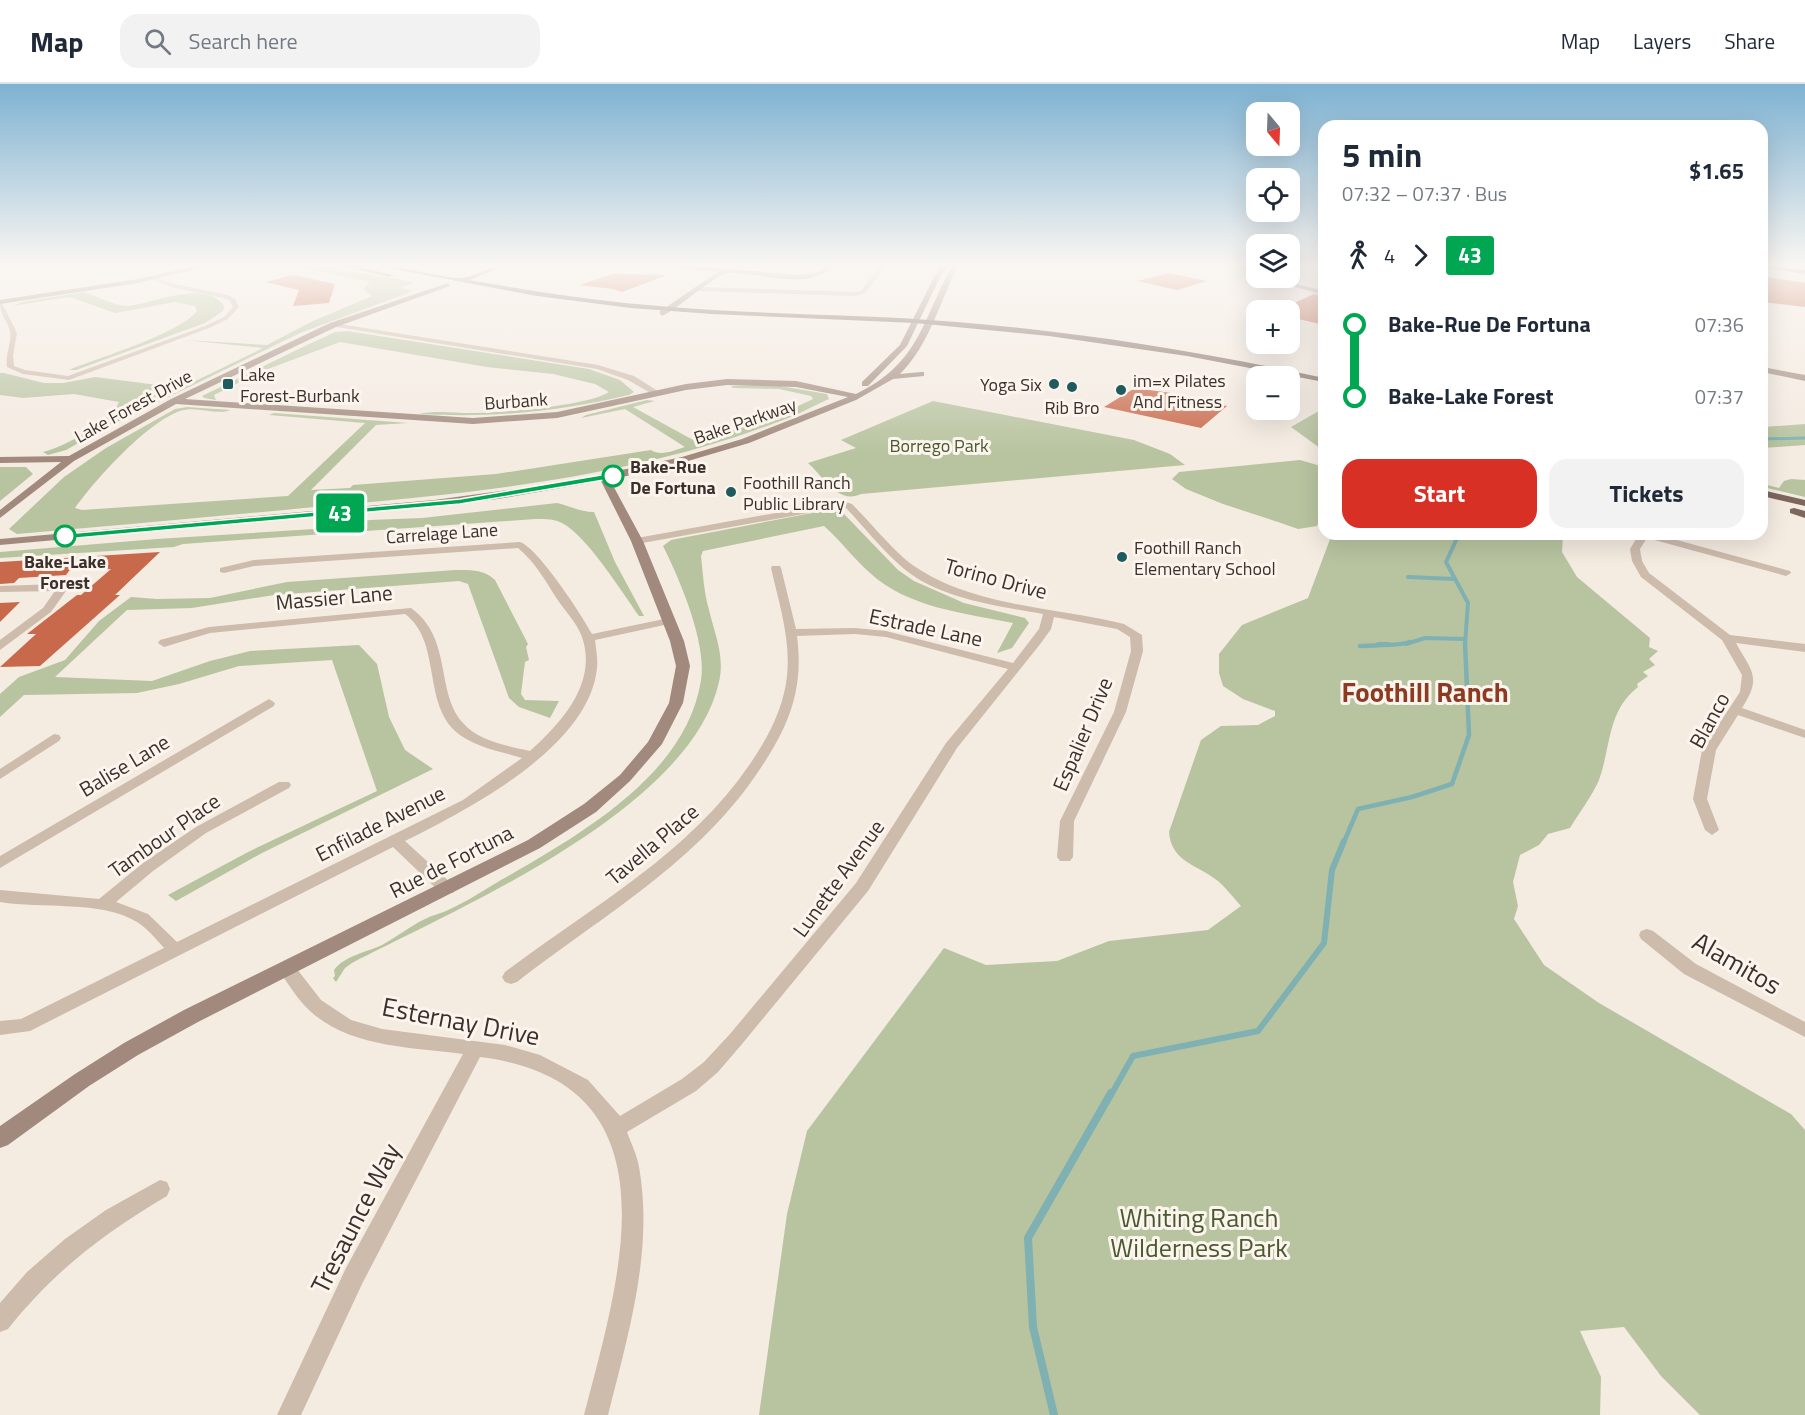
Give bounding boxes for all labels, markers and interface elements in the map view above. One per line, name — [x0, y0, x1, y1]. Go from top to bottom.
search box — [120, 14, 540, 68]
text: Map — [30, 20, 84, 63]
text: Search here — [189, 24, 298, 58]
icon: search — [141, 25, 174, 58]
text: Map — [1561, 25, 1600, 57]
text: Layers — [1633, 25, 1691, 57]
text: Share — [1724, 25, 1775, 57]
north arrow — [1246, 102, 1300, 156]
map controls — [1246, 102, 1300, 420]
text: 5 min — [1342, 130, 1422, 180]
text: $1.65 — [1689, 154, 1744, 188]
button: locate — [1246, 168, 1300, 222]
text: 07:32 – 07:37 · Bus — [1342, 178, 1507, 209]
button: layers — [1246, 234, 1300, 288]
icon: walk — [1342, 239, 1375, 272]
icon: forward — [1404, 239, 1437, 272]
text: 43 — [1458, 239, 1482, 271]
text: 4 — [1384, 240, 1395, 271]
button: + — [1246, 300, 1300, 354]
text: Bake-Rue De Fortuna — [1388, 307, 1591, 341]
text: 07:36 — [1695, 309, 1744, 340]
place label: Lake Forest-Burbank — [240, 361, 360, 409]
street label: Lake Forest Drive — [69, 362, 197, 450]
button: − — [1246, 366, 1300, 420]
place label: im=x Pilates And Fitness — [1133, 367, 1226, 415]
place label: Yoga Six — [980, 371, 1042, 398]
marker: Lake Forest-Burbank — [221, 377, 235, 391]
marker: Yoga Six — [1047, 377, 1061, 391]
text: Bake-Lake Forest — [1388, 379, 1554, 413]
marker: Rib Bro — [1065, 380, 1079, 394]
text: 07:37 — [1695, 381, 1744, 412]
marker: im=x Pilates And Fitness — [1114, 383, 1128, 397]
street label: Burbank — [483, 385, 549, 417]
street label: Bake Parkway — [690, 391, 800, 451]
place label: Rib Bro — [1044, 394, 1100, 421]
park label: Borrego Park — [889, 432, 989, 459]
place label: Bake-Rue De Fortuna — [630, 453, 716, 501]
button: Start — [1342, 459, 1537, 528]
button: Tickets — [1549, 459, 1744, 528]
marker: Bake-Rue De Fortuna — [602, 465, 624, 487]
place label: Foothill Ranch Public Library — [743, 469, 851, 517]
marker: Foothill Ranch Public Library — [724, 485, 738, 499]
line badge: 43 — [313, 494, 367, 532]
text: 43 — [328, 497, 352, 529]
street label: Carrelage Lane — [385, 516, 499, 550]
marker: Bake-Lake Forest — [54, 525, 76, 547]
place label: Foothill Ranch Elementary School — [1134, 534, 1276, 582]
place label: Bake-Lake Forest — [24, 548, 106, 596]
street label: Torino Drive — [941, 549, 1051, 607]
marker: Foothill Ranch Elementary School — [1115, 550, 1129, 564]
street label: Massier Lane — [274, 576, 394, 618]
street label: Estrade Lane — [866, 599, 986, 655]
district label: Foothill Ranch — [1341, 671, 1509, 712]
street label: Espalier Drive — [1044, 672, 1120, 796]
street label: Blanco — [1681, 686, 1737, 754]
street label: Balise Lane — [73, 725, 175, 805]
street label: Enfilade Avenue — [310, 777, 450, 869]
street label: Tambour Place — [102, 785, 226, 885]
street label: Tavella Place — [599, 796, 705, 892]
street label: Lunette Avenue — [784, 813, 892, 943]
street label: Rue de Fortuna — [384, 816, 519, 906]
street label: Alamitos — [1685, 922, 1789, 1004]
street label: Esternay Drive — [379, 987, 543, 1055]
street label: Tresaunce Way — [300, 1136, 410, 1300]
park label: Whiting Ranch Wilderness Park — [1110, 1198, 1288, 1267]

